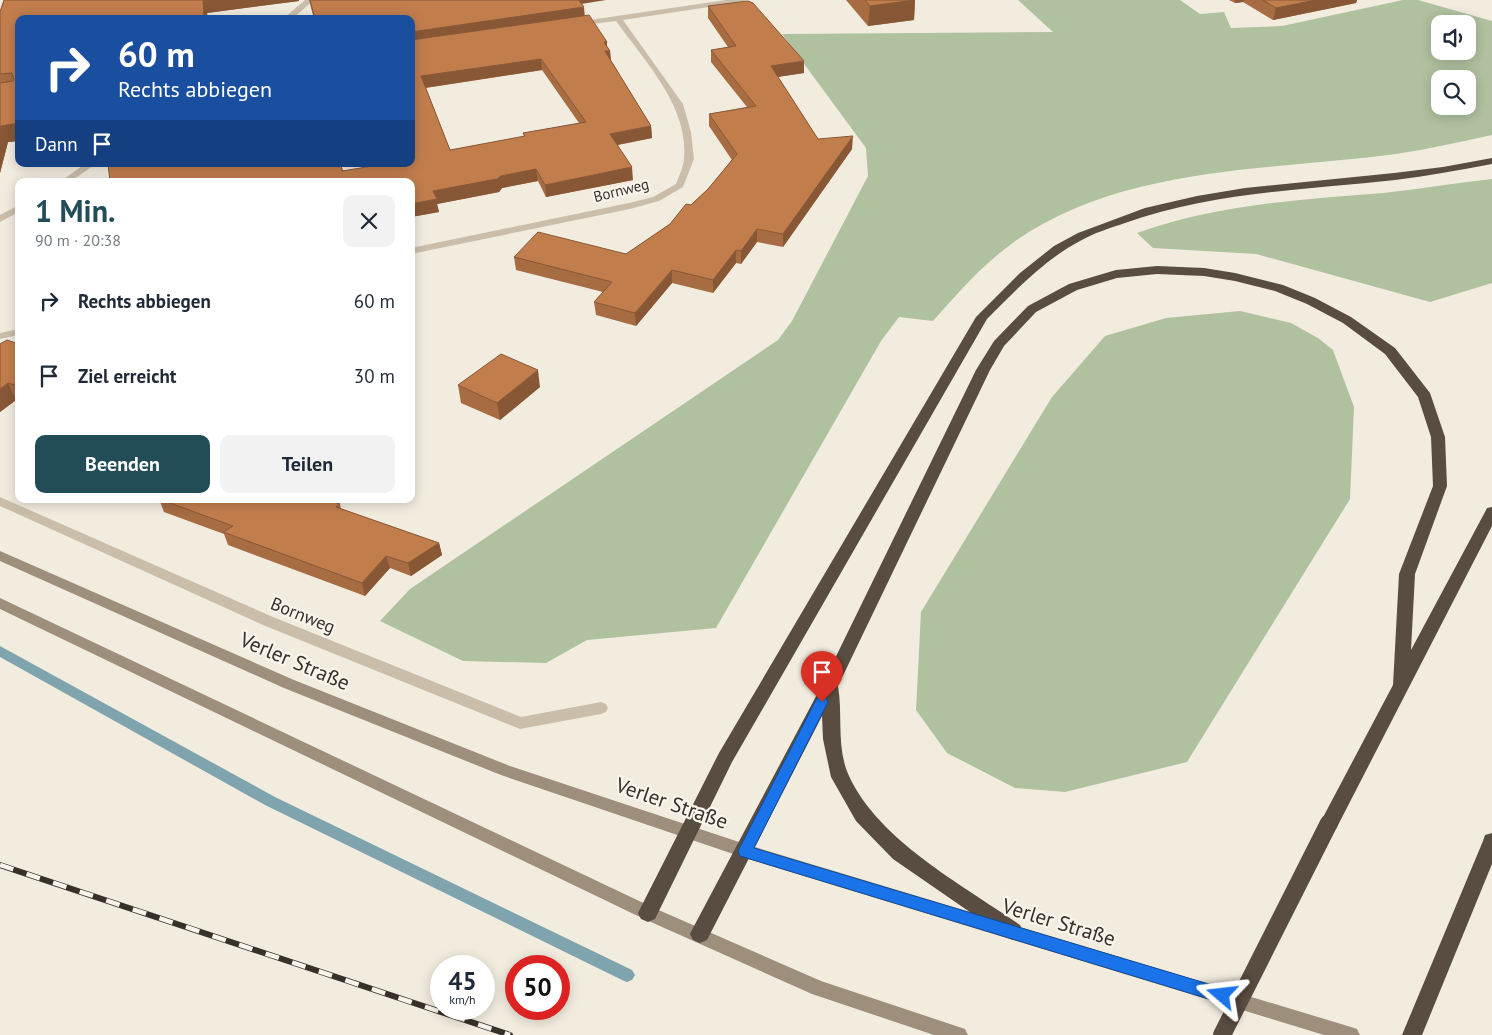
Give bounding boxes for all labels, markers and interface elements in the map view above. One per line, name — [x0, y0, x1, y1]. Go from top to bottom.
map controls — [1431, 15, 1476, 115]
button: sound — [1431, 15, 1476, 60]
text: 60 m — [118, 31, 195, 77]
icon: right — [35, 35, 100, 100]
button: search — [1431, 70, 1476, 115]
text: Rechts abbiegen — [118, 75, 272, 103]
icon: arrive — [88, 130, 116, 158]
text: Dann — [35, 132, 78, 156]
street label: Bornweg — [591, 174, 651, 206]
text: 1 Min. — [35, 191, 115, 230]
button: close — [343, 195, 395, 247]
text: 90 m · 20:38 — [35, 230, 121, 250]
icon: right — [35, 287, 63, 315]
text: Rechts abbiegen — [78, 289, 211, 313]
text: 60 m — [354, 289, 395, 313]
icon: arrive — [35, 362, 63, 390]
text: Ziel erreicht — [78, 364, 176, 388]
text: 30 m — [354, 364, 395, 388]
button: Beenden — [35, 435, 210, 493]
button: Teilen — [220, 435, 395, 493]
street label: Bornweg — [267, 592, 339, 638]
street label: Verler Straße — [235, 625, 354, 696]
pin — [801, 651, 843, 702]
icon: arrive — [808, 658, 836, 686]
street label: Verler Straße — [611, 771, 732, 835]
street label: Verler Straße — [998, 892, 1119, 952]
speed limit sign: 50 — [505, 955, 570, 1020]
text: 45 — [448, 965, 477, 997]
position arrow — [1195, 968, 1247, 1020]
text: km/h — [449, 992, 476, 1007]

